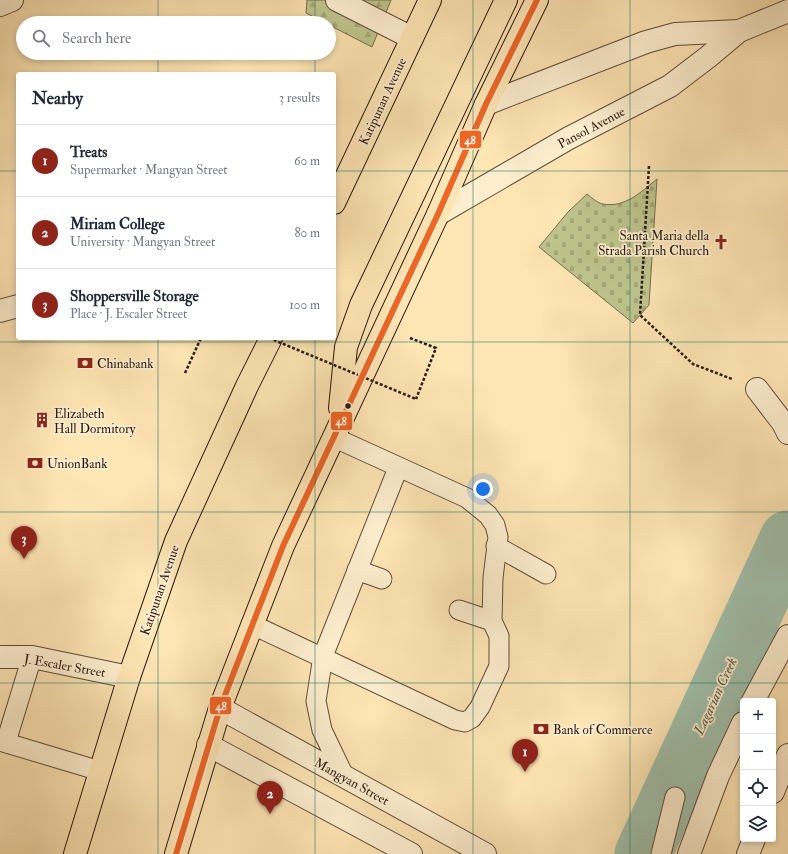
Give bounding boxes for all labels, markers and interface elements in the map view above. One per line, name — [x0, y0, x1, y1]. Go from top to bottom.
search box — [16, 16, 336, 60]
icon: search — [30, 27, 52, 49]
text: Search here — [62, 29, 131, 48]
street label: Katipunan Avenue — [356, 55, 411, 148]
text: Nearby — [32, 88, 83, 109]
text: 3 results — [279, 90, 320, 106]
street label: Pansol Avenue — [555, 103, 628, 152]
line badge: 48 — [459, 130, 482, 149]
text: 48 — [463, 134, 476, 148]
text: Treats — [70, 143, 108, 162]
text: 1 — [43, 153, 47, 169]
text: 60 m — [294, 153, 320, 169]
text: Supermarket · Mangyan Street — [70, 162, 228, 178]
text: Miriam College — [70, 215, 165, 234]
text: 2 — [42, 225, 48, 241]
text: 80 m — [294, 225, 320, 241]
place label: Santa Maria della Strada Parish Church — [598, 228, 710, 259]
church icon: Santa Maria della Strada Parish Church — [712, 233, 730, 251]
text: University · Mangyan Street — [70, 234, 215, 250]
text: Shoppersville Storage — [70, 287, 199, 306]
text: 3 — [43, 297, 48, 313]
text: 100 m — [289, 297, 320, 313]
text: Place · J. Escaler Street — [70, 306, 187, 322]
bank icon: Chinabank — [76, 354, 94, 372]
place label: Chinabank — [97, 356, 154, 372]
unlabelled marker — [343, 401, 353, 411]
place label: Elizabeth Hall Dormitory — [54, 406, 136, 438]
building icon: Elizabeth Hall Dormitory — [33, 411, 51, 429]
line badge: 48 — [330, 411, 353, 431]
text: 48 — [334, 415, 347, 429]
bank icon: UnionBank — [26, 454, 44, 472]
place label: UnionBank — [47, 456, 108, 472]
your location — [473, 479, 493, 499]
pin: 3 — [11, 526, 37, 559]
street label: Katipunan Avenue — [137, 543, 184, 638]
street label: J. Escaler Street — [22, 651, 107, 681]
water label: Lagarian Creek — [690, 655, 741, 738]
line badge: 48 — [209, 696, 232, 715]
map controls — [740, 698, 776, 842]
button: + — [740, 698, 776, 734]
text: 48 — [214, 700, 227, 714]
bank icon: Bank of Commerce — [532, 720, 550, 738]
place label: Bank of Commerce — [553, 722, 653, 738]
button: − — [740, 734, 776, 770]
pin: 1 — [512, 739, 538, 772]
street label: Mangyan Street — [311, 755, 392, 810]
button: locate — [740, 770, 776, 806]
pin: 2 — [257, 781, 283, 814]
button: layers — [740, 806, 776, 842]

